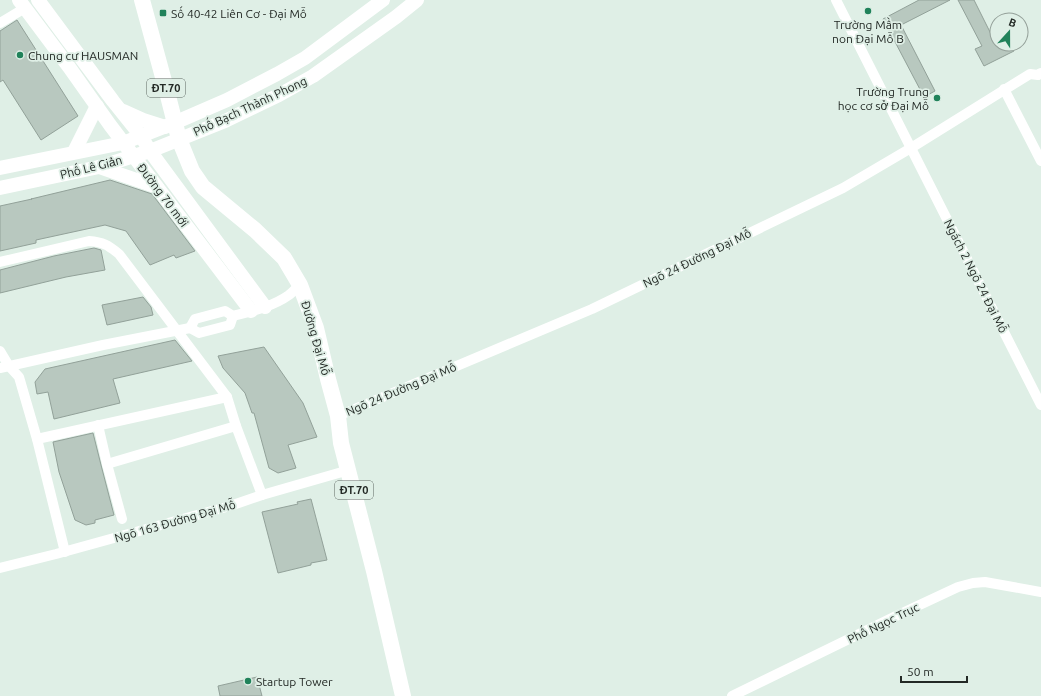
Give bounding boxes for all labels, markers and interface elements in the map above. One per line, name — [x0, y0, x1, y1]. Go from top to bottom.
place label: Số 40-42 Liên Cơ - Đại Mỗ — [171, 6, 307, 21]
marker: Trường Mầm non Đại Mỗ B — [863, 6, 873, 16]
marker: Số 40-42 Liên Cơ - Đại Mỗ — [158, 8, 168, 18]
north arrow — [989, 12, 1029, 52]
text: B — [1007, 16, 1018, 30]
place label: Trường Mầm non Đại Mỗ B — [832, 17, 904, 46]
place label: Chung cư HAUSMAN — [28, 49, 138, 62]
marker: Chung cư HAUSMAN — [15, 50, 25, 60]
street label: Phố Bạch Thành Phong — [191, 73, 309, 139]
road number: ĐT.70 — [147, 79, 185, 97]
place label: Trường Trung học cơ sở Đại Mỗ — [838, 85, 929, 113]
marker: Trường Trung học cơ sở Đại Mỗ — [932, 93, 942, 103]
street label: Phố Lê Giản — [58, 152, 123, 181]
street label: Đường 70 mới — [135, 161, 191, 229]
street label: Ngách 2 Ngõ 24 Đại Mỗ — [941, 217, 1010, 335]
street label: Ngõ 24 Đường Đại Mỗ — [641, 226, 754, 291]
street label: Đường Đại Mỗ — [298, 299, 333, 377]
street label: Ngõ 24 Đường Đại Mỗ — [344, 360, 459, 419]
road number: ĐT.70 — [335, 481, 373, 499]
street label: Ngõ 163 Đường Đại Mỗ — [113, 497, 237, 546]
street label: Phố Ngọc Trục — [845, 599, 922, 647]
scale bar — [901, 658, 967, 684]
text: 50 m — [907, 665, 934, 678]
place label: Startup Tower — [256, 675, 333, 688]
marker: Startup Tower — [243, 676, 253, 686]

